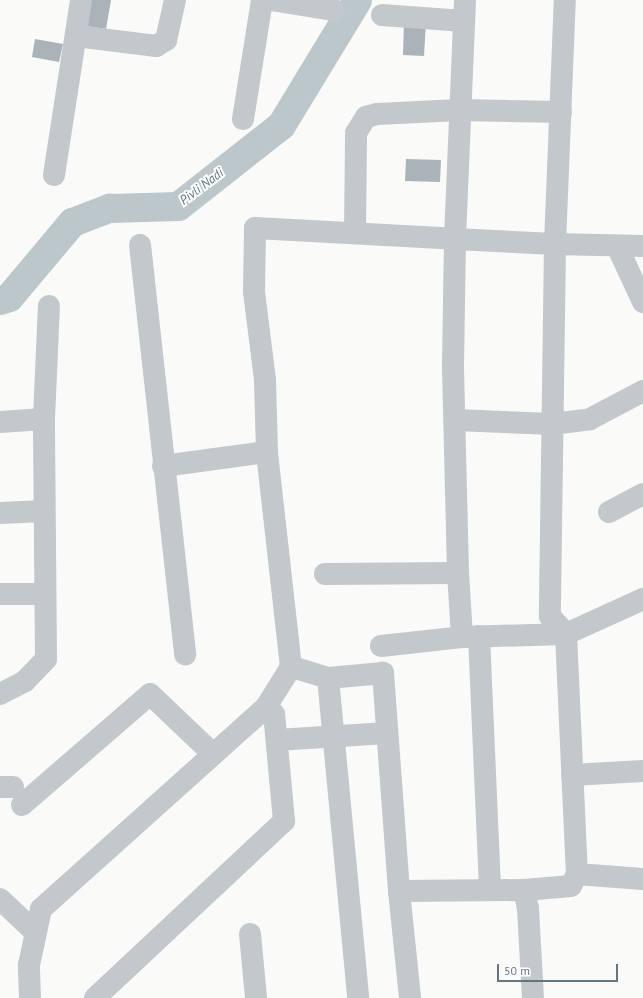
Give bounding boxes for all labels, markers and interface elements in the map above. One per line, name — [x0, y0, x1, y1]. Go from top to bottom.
water label: Pivli Nadi — [177, 165, 227, 209]
scale bar — [499, 956, 620, 982]
text: 50 m — [504, 963, 530, 978]

